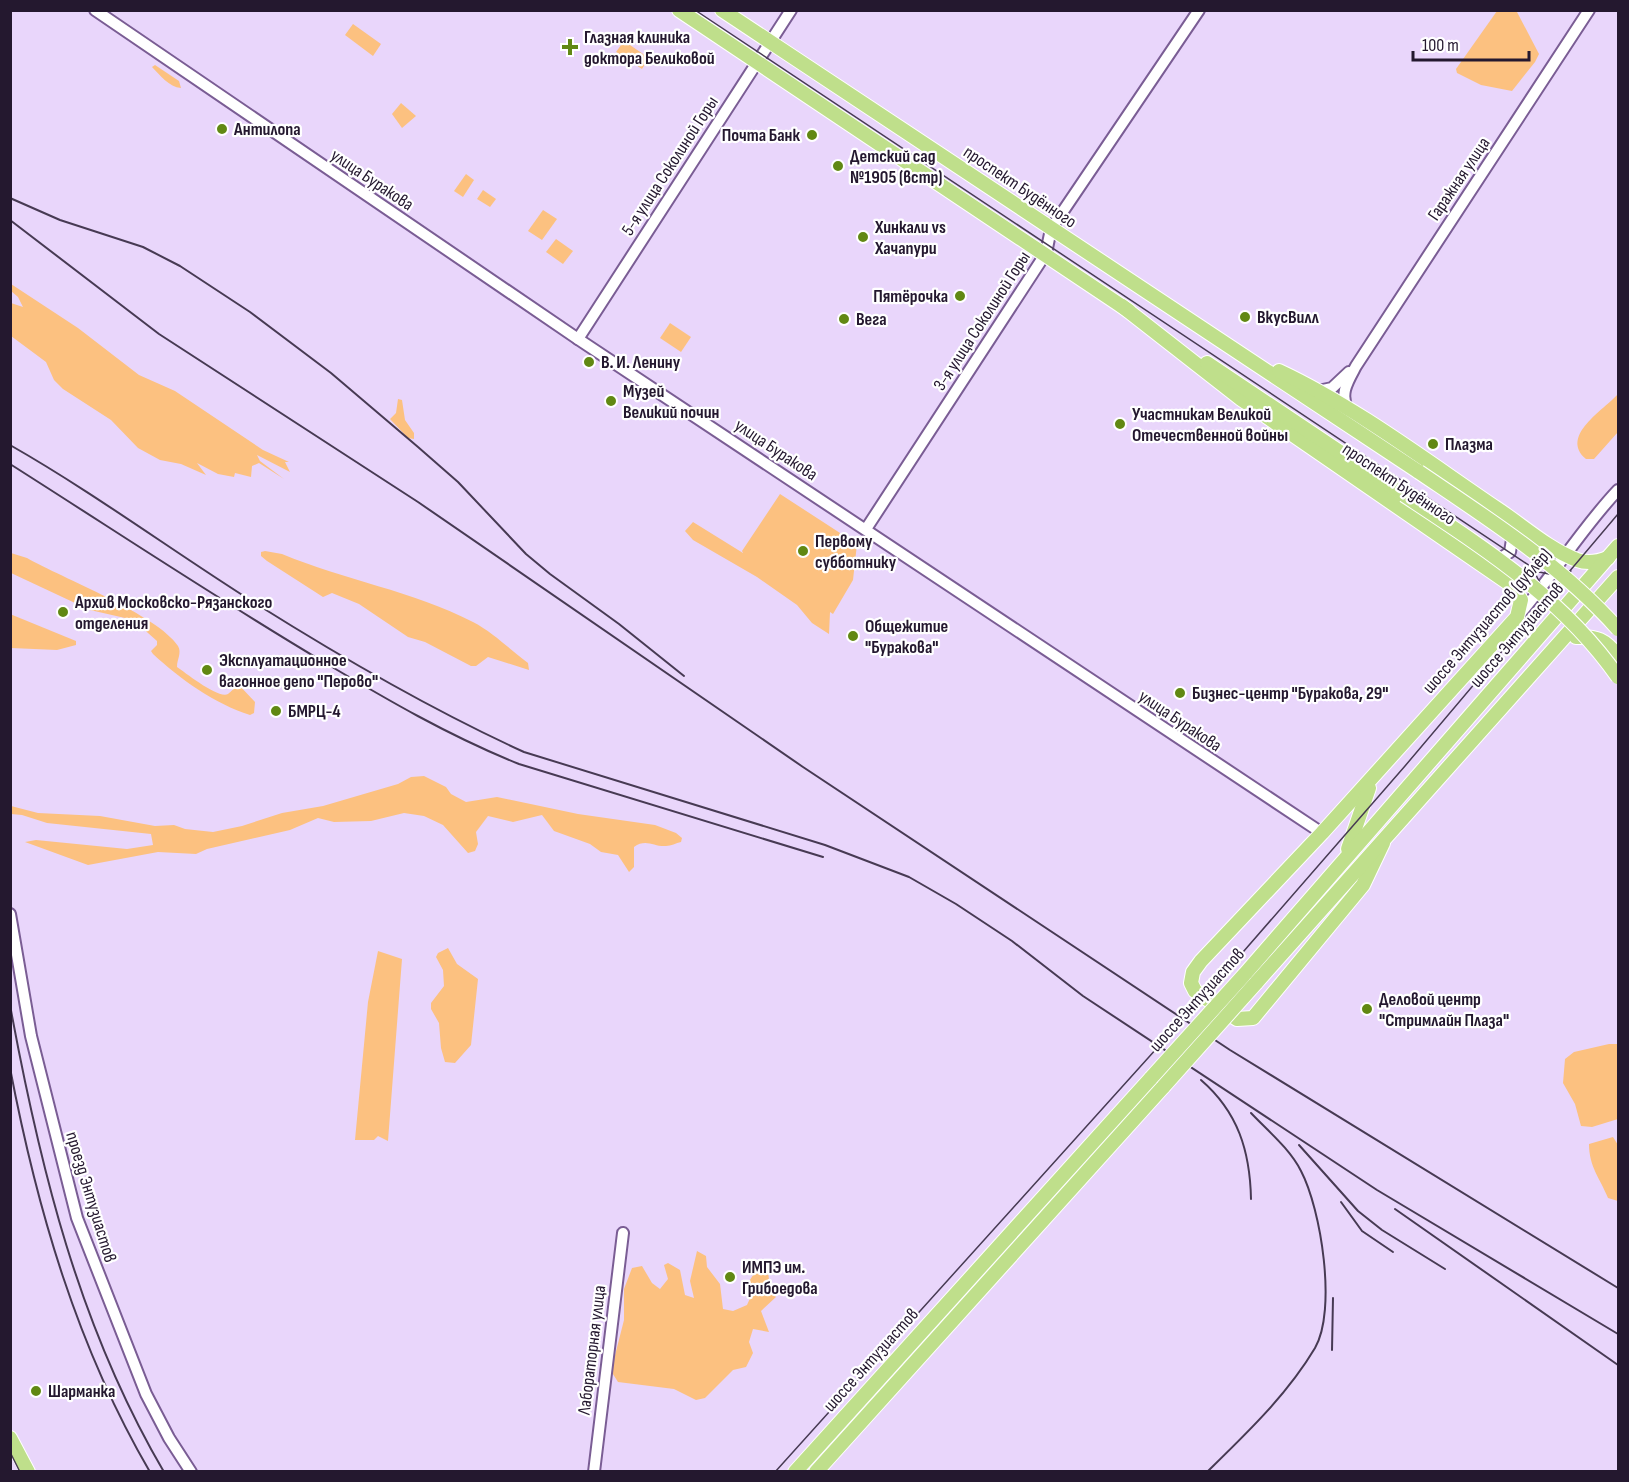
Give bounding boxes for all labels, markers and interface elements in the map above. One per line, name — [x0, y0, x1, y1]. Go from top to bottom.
scale bar — [1413, 24, 1528, 62]
place label: Глазная клиника доктора Беликовой — [584, 27, 715, 69]
text: 100 m — [1422, 35, 1459, 56]
marker: Глазная клиника доктора Беликовой — [561, 38, 579, 56]
street label: 5-я улица Соколиной Горы — [617, 93, 723, 239]
place label: Антилопа — [233, 119, 301, 140]
marker: Антилопа — [215, 122, 229, 136]
place label: Почта Банк — [722, 125, 800, 146]
marker: Почта Банк — [805, 128, 819, 142]
street label: Гаражная улица — [1423, 133, 1495, 225]
street label: проспект Будённого — [960, 141, 1080, 233]
street label: улица Буракова — [327, 145, 417, 215]
place label: Детский сад №1905 (встр) — [850, 146, 943, 188]
marker: Детский сад №1905 (встр) — [831, 159, 845, 173]
place label: Хинкали vs Хачапури — [874, 217, 946, 259]
marker: Хинкали vs Хачапури — [856, 230, 870, 244]
street label: 3-я улица Соколиной Горы — [929, 247, 1035, 395]
place label: Пятёрочка — [873, 286, 948, 307]
marker: Пятёрочка — [953, 289, 967, 303]
place label: ВкусВилл — [1257, 307, 1320, 328]
place label: Вега — [856, 309, 887, 330]
marker: ВкусВилл — [1238, 310, 1252, 324]
marker: Вега — [837, 312, 851, 326]
place label: В. И. Ленину — [601, 352, 681, 373]
marker: В. И. Ленину — [582, 355, 596, 369]
place label: Музей Великий почин — [623, 381, 720, 423]
marker: Музей Великий почин — [604, 394, 618, 408]
place label: Участникам Великой Отечественной войны — [1132, 404, 1288, 446]
street label: улица Буракова — [731, 415, 821, 485]
marker: Участникам Великой Отечественной войны — [1113, 417, 1127, 431]
place label: Плазма — [1445, 434, 1493, 455]
marker: Плазма — [1426, 437, 1440, 451]
street label: проспект Будённого — [1339, 438, 1459, 530]
place label: Первому субботнику — [815, 531, 897, 573]
marker: Первому субботнику — [796, 544, 810, 558]
street label: шоссе Энтузиастов (дублёр) — [1418, 544, 1556, 698]
street label: шоссе Энтузиастов — [1466, 578, 1568, 692]
place label: Архив Московско-Рязанского отделения — [74, 592, 273, 634]
marker: Архив Московско-Рязанского отделения — [56, 605, 70, 619]
place label: Общежитие "Буракова" — [865, 616, 948, 658]
marker: Общежитие "Буракова" — [846, 629, 860, 643]
place label: Эксплуатационное вагонное депо "Перово" — [219, 650, 378, 692]
marker: Эксплуатационное вагонное депо "Перово" — [200, 663, 214, 677]
place label: Бизнес-центр "Буракова, 29" — [1192, 683, 1389, 704]
street label: улица Буракова — [1135, 686, 1225, 756]
marker: Бизнес-центр "Буракова, 29" — [1173, 686, 1187, 700]
place label: БМРЦ-4 — [288, 701, 341, 722]
marker: БМРЦ-4 — [269, 704, 283, 718]
street label: шоссе Энтузиастов — [1145, 944, 1249, 1056]
place label: Деловой центр "Стримлайн Плаза" — [1379, 989, 1509, 1031]
marker: Деловой центр "Стримлайн Плаза" — [1360, 1002, 1374, 1016]
street label: проезд Энтузиастов — [61, 1129, 121, 1265]
place label: ИМПЭ им. Грибоедова — [742, 1257, 818, 1299]
marker: ИМПЭ им. Грибоедова — [723, 1270, 737, 1284]
street label: Лабораторная улица — [574, 1284, 610, 1417]
street label: шоссе Энтузиастов — [819, 1304, 923, 1416]
place label: Шарманка — [48, 1381, 115, 1402]
marker: Шарманка — [29, 1384, 43, 1398]

